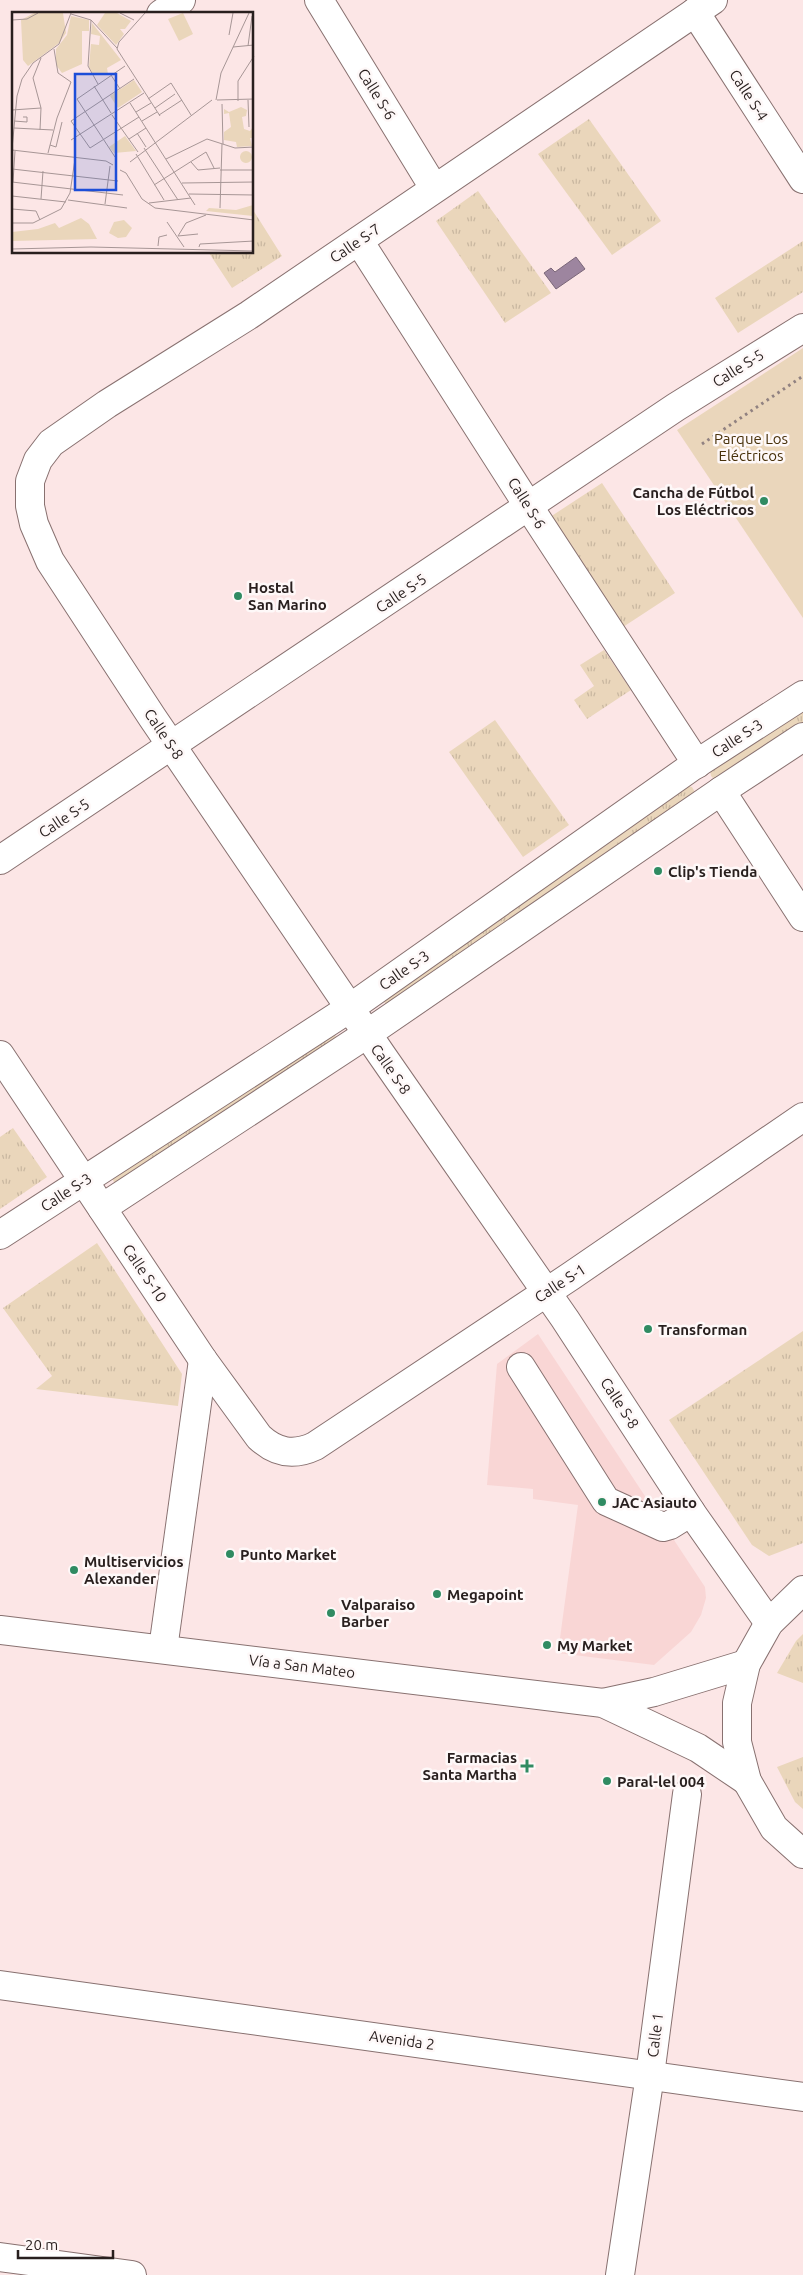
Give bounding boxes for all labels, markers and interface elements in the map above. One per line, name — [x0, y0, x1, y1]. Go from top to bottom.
inset map — [12, 12, 254, 254]
street label: Calle S-6 — [355, 65, 399, 123]
street label: Calle S-4 — [726, 66, 772, 124]
street label: Calle S-7 — [327, 220, 383, 266]
street label: Calle S-5 — [709, 346, 767, 390]
park label: Parque Los Eléctricos — [714, 430, 788, 464]
street label: Calle S-6 — [505, 474, 549, 532]
place label: Cancha de Fútbol Los Eléctricos — [632, 484, 754, 518]
marker: Cancha de Fútbol Los Eléctricos — [758, 495, 770, 507]
street label: Calle S-5 — [373, 570, 429, 616]
place label: Hostal San Marino — [248, 579, 327, 613]
marker: Hostal San Marino — [232, 590, 244, 602]
street label: Calle S-8 — [141, 706, 187, 762]
street label: Calle S-3 — [708, 715, 766, 761]
street label: Calle S-5 — [36, 795, 92, 841]
place label: Clip's Tienda — [668, 863, 757, 880]
marker: Clip's Tienda — [652, 865, 664, 877]
street label: Calle S-3 — [376, 947, 432, 993]
street label: Calle S-8 — [368, 1041, 414, 1097]
street label: Calle S-3 — [37, 1169, 95, 1215]
street label: Calle S-10 — [120, 1241, 170, 1305]
street label: Calle S-1 — [531, 1260, 589, 1306]
place label: Transforman — [658, 1321, 747, 1338]
marker: Transforman — [642, 1323, 654, 1335]
street label: Calle S-8 — [597, 1374, 643, 1432]
place label: JAC Asiauto — [612, 1494, 697, 1511]
marker: JAC Asiauto — [596, 1496, 608, 1508]
place label: Punto Market — [240, 1546, 337, 1563]
marker: Punto Market — [224, 1548, 236, 1560]
place label: Multiservicios Alexander — [84, 1553, 183, 1587]
marker: Multiservicios Alexander — [68, 1564, 80, 1576]
place label: Megapoint — [447, 1586, 524, 1603]
marker: Megapoint — [431, 1588, 443, 1600]
place label: Valparaiso Barber — [341, 1596, 415, 1630]
marker: Valparaiso Barber — [325, 1607, 337, 1619]
place label: My Market — [557, 1637, 633, 1654]
marker: My Market — [541, 1639, 553, 1651]
street label: Vía a San Mateo — [248, 1651, 356, 1681]
place label: Farmacias Santa Martha — [422, 1749, 517, 1783]
marker: Farmacias Santa Martha — [521, 1760, 533, 1772]
place label: Paral-lel 004 — [617, 1773, 705, 1790]
marker: Paral-lel 004 — [601, 1775, 613, 1787]
street label: Calle 1 — [644, 2012, 666, 2058]
street label: Avenida 2 — [368, 2027, 436, 2053]
scale bar — [18, 2228, 112, 2260]
text: 20 m — [25, 2236, 58, 2253]

